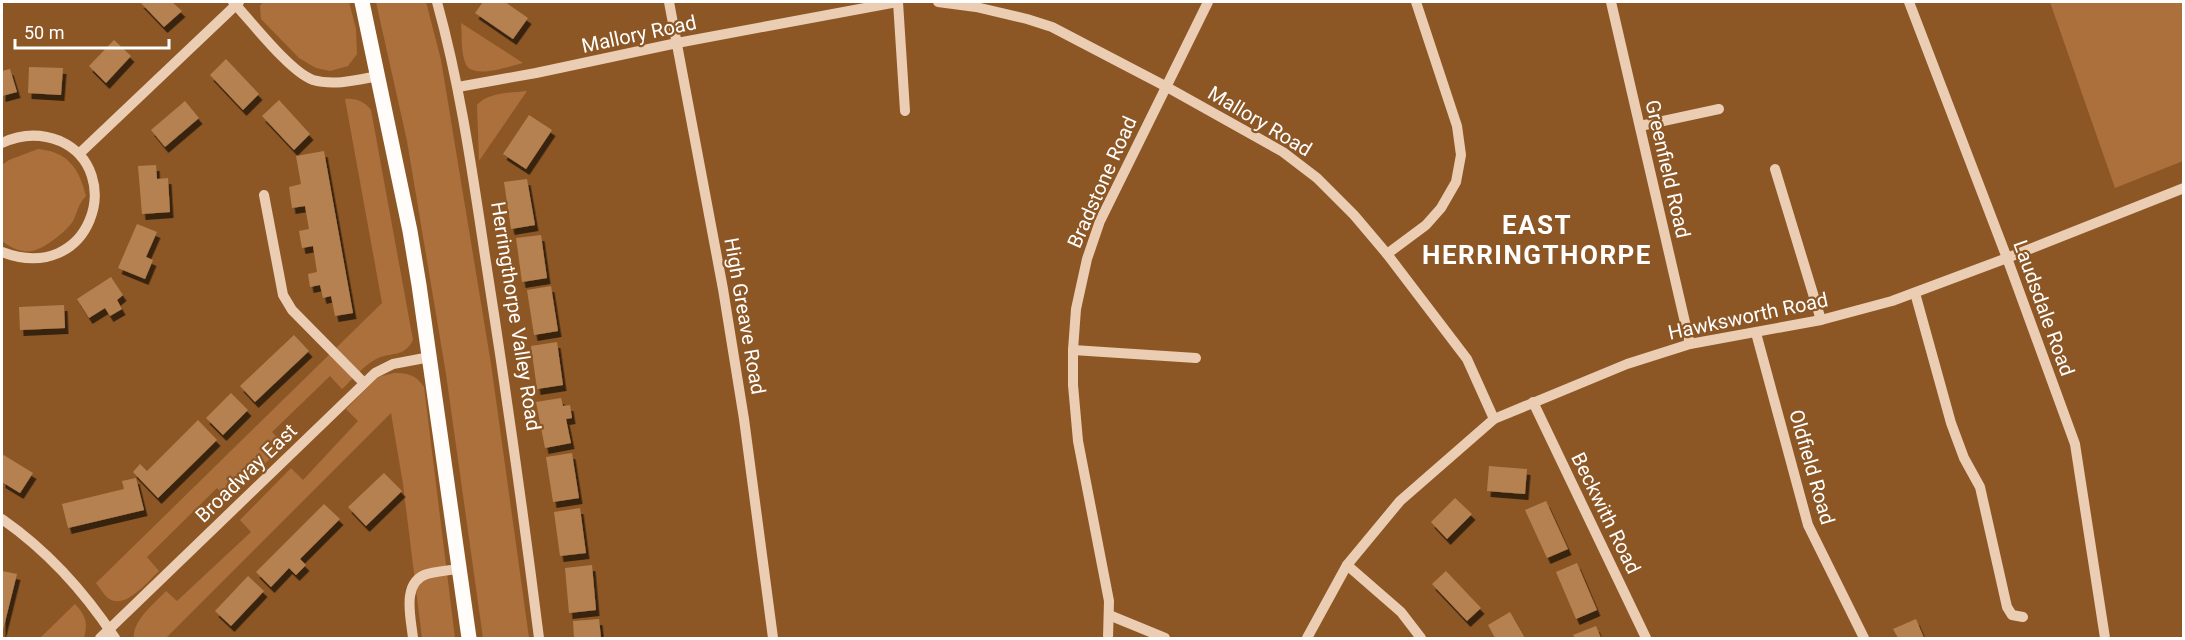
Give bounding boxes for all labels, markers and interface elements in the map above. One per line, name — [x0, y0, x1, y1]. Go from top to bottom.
street label: Mallory Road — [579, 10, 699, 58]
scale bar — [15, 12, 170, 50]
text: 50 m — [24, 22, 64, 43]
street label: Mallory Road — [1204, 81, 1316, 161]
street label: Greenfield Road — [1640, 98, 1696, 240]
street label: Bradstone Road — [1062, 112, 1142, 252]
street label: Herringthorpe Valley Road — [486, 200, 546, 432]
district label: EAST HERRINGTHORPE — [1422, 210, 1652, 270]
street label: High Greave Road — [719, 236, 771, 396]
street label: Laudsdale Road — [2008, 237, 2080, 379]
street label: Hawksworth Road — [1666, 287, 1830, 345]
street label: Oldfield Road — [1784, 407, 1840, 527]
street label: Broadway East — [190, 419, 302, 527]
street label: Beckwith Road — [1566, 448, 1646, 578]

